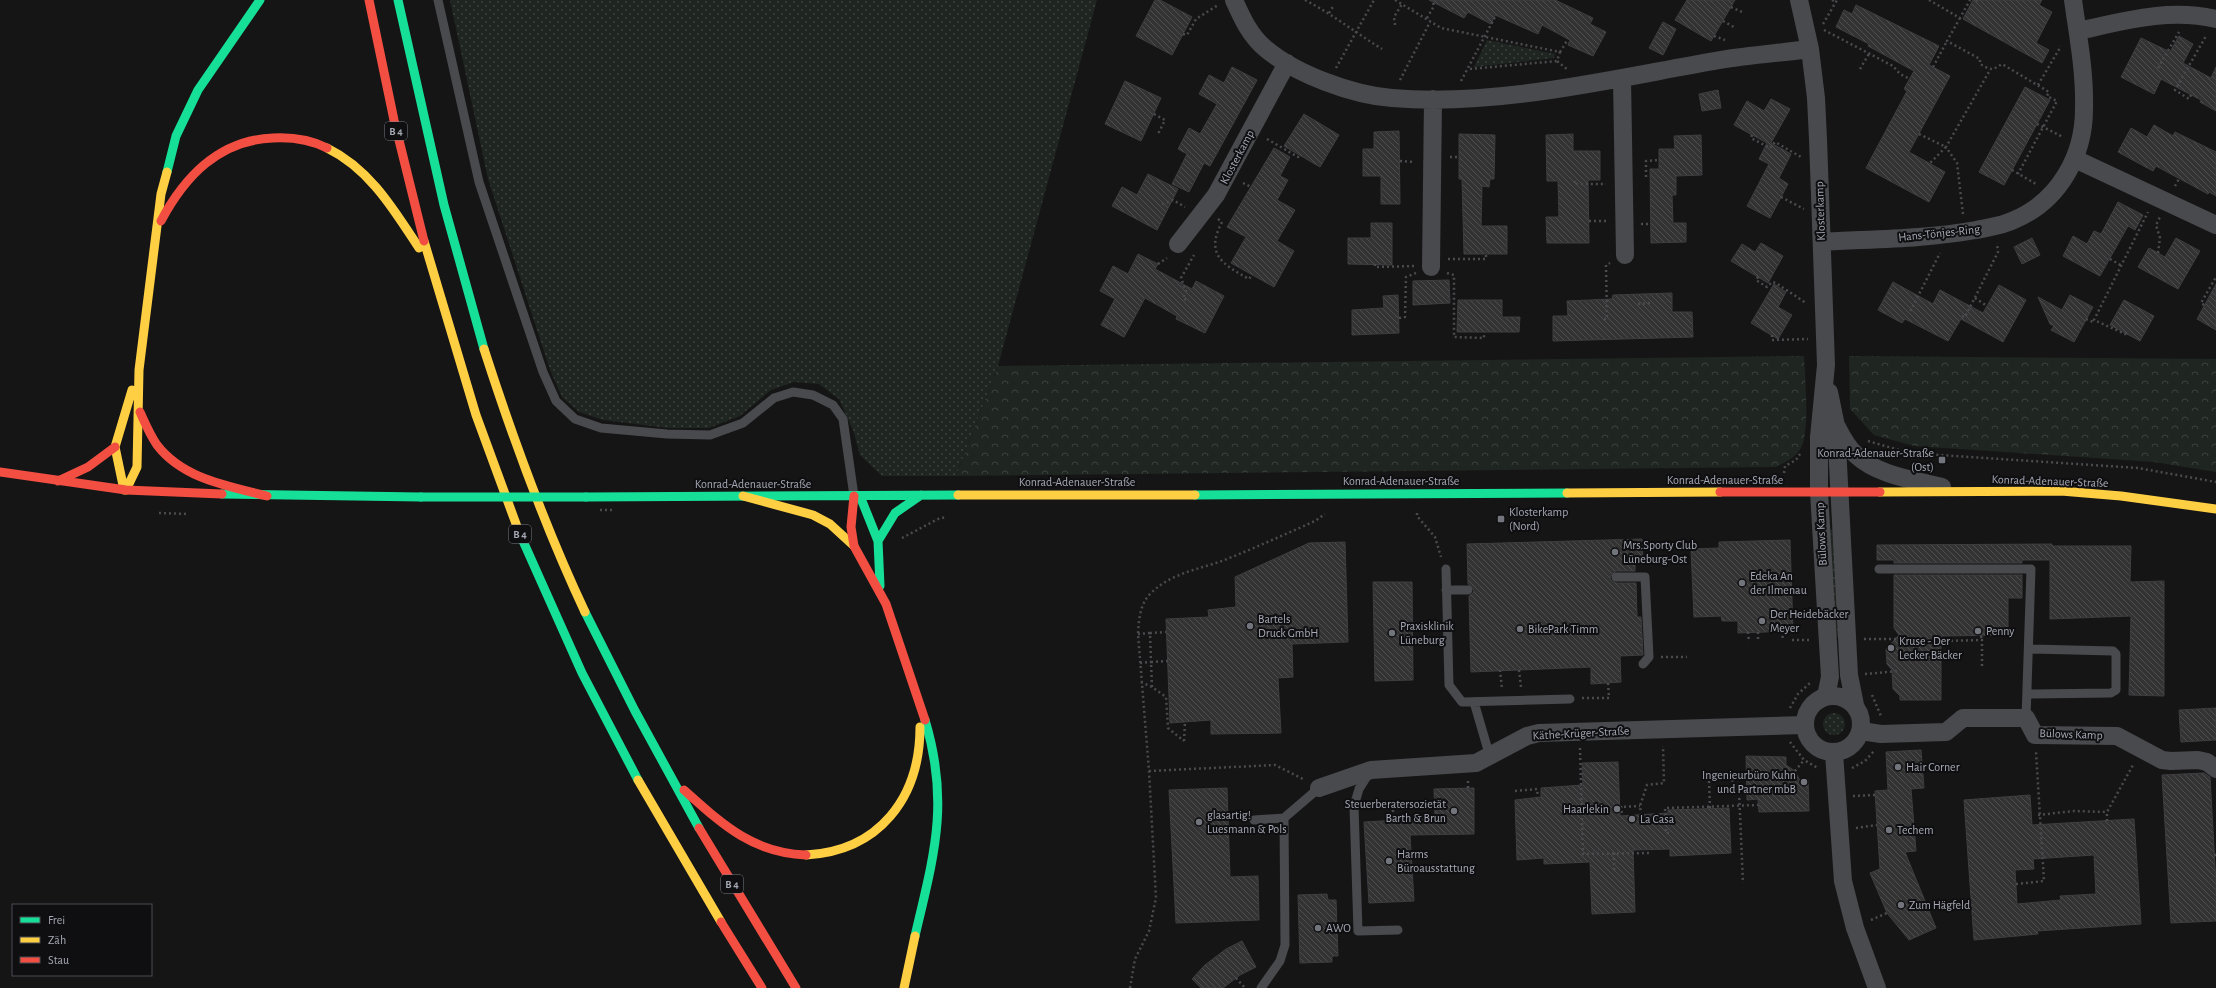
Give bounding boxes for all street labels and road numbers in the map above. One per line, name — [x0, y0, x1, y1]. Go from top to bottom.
road number: B 4 — [385, 122, 407, 140]
street label: Klosterkamp — [1218, 128, 1256, 186]
street label: Klosterkamp — [1813, 181, 1827, 241]
street label: Hans-Tönjes-Ring — [1898, 223, 1981, 244]
street label: Konrad-Adenauer-Straße — [1991, 473, 2109, 489]
street label: Konrad-Adenauer-Straße — [1667, 474, 1783, 486]
street label: Konrad-Adenauer-Straße — [1343, 475, 1459, 487]
street label: Konrad-Adenauer-Straße — [1019, 476, 1135, 488]
street label: Konrad-Adenauer-Straße — [695, 478, 811, 490]
street label: Bülows Kamp — [1813, 502, 1829, 566]
road number: B 4 — [509, 525, 531, 543]
street label: Käthe-Krüger-Straße — [1532, 724, 1630, 742]
street label: Bülows Kamp — [2039, 727, 2103, 741]
road number: B 4 — [721, 875, 743, 893]

